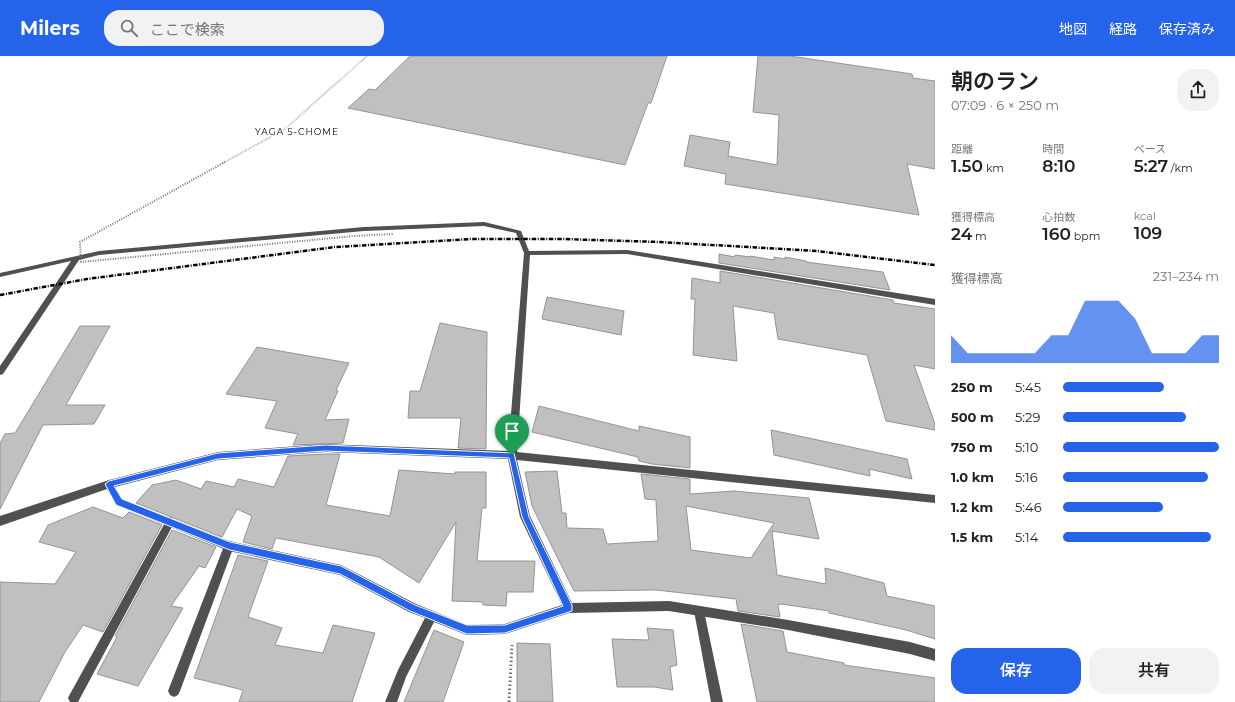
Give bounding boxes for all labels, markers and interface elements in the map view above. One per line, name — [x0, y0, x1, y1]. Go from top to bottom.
search box — [104, 10, 384, 46]
text: Milers — [20, 17, 80, 40]
icon: search — [118, 17, 140, 39]
text: ここで検索 — [150, 20, 225, 39]
text: 地図 — [1059, 20, 1087, 38]
text: 経路 — [1109, 20, 1137, 38]
text: 保存済み — [1159, 20, 1215, 38]
text: 朝のラン — [951, 68, 1039, 95]
button: share — [1177, 69, 1219, 111]
text: 07:09 · 6 × 250 m — [951, 97, 1059, 113]
district label: YAGA 5-CHOME — [255, 126, 339, 137]
text: 距離 — [951, 142, 973, 156]
text: 時間 — [1042, 142, 1064, 156]
text: ペース — [1134, 142, 1166, 156]
text: 1.50 — [951, 156, 983, 176]
text: 8:10 — [1042, 156, 1075, 176]
text: 5:27 — [1134, 156, 1168, 176]
text: km — [983, 161, 1004, 175]
text: /km — [1168, 161, 1193, 175]
text: kcal — [1134, 209, 1156, 223]
text: 獲得標高 — [951, 210, 995, 224]
text: 心拍数 — [1042, 210, 1075, 224]
text: 109 — [1134, 223, 1162, 243]
text: 24 — [951, 224, 972, 244]
text: 160 — [1042, 224, 1071, 244]
text: m — [972, 229, 987, 243]
text: bpm — [1071, 229, 1100, 243]
text: 231–234 m — [1153, 268, 1219, 284]
text: 獲得標高 — [951, 270, 1003, 286]
text: 250 m — [951, 379, 993, 395]
text: 5:45 — [1015, 379, 1041, 395]
text: 500 m — [951, 409, 994, 425]
text: 5:29 — [1015, 409, 1040, 425]
pin — [495, 414, 529, 455]
icon: arrive — [501, 420, 523, 442]
text: 750 m — [951, 439, 993, 455]
text: 5:10 — [1015, 439, 1038, 455]
text: 1.0 km — [951, 469, 994, 485]
text: 5:16 — [1015, 469, 1038, 485]
text: 1.2 km — [951, 499, 993, 515]
text: 5:46 — [1015, 499, 1042, 515]
text: 1.5 km — [951, 529, 993, 545]
text: 5:14 — [1015, 529, 1038, 545]
button: 保存 — [951, 648, 1081, 694]
button: 共有 — [1089, 648, 1219, 694]

